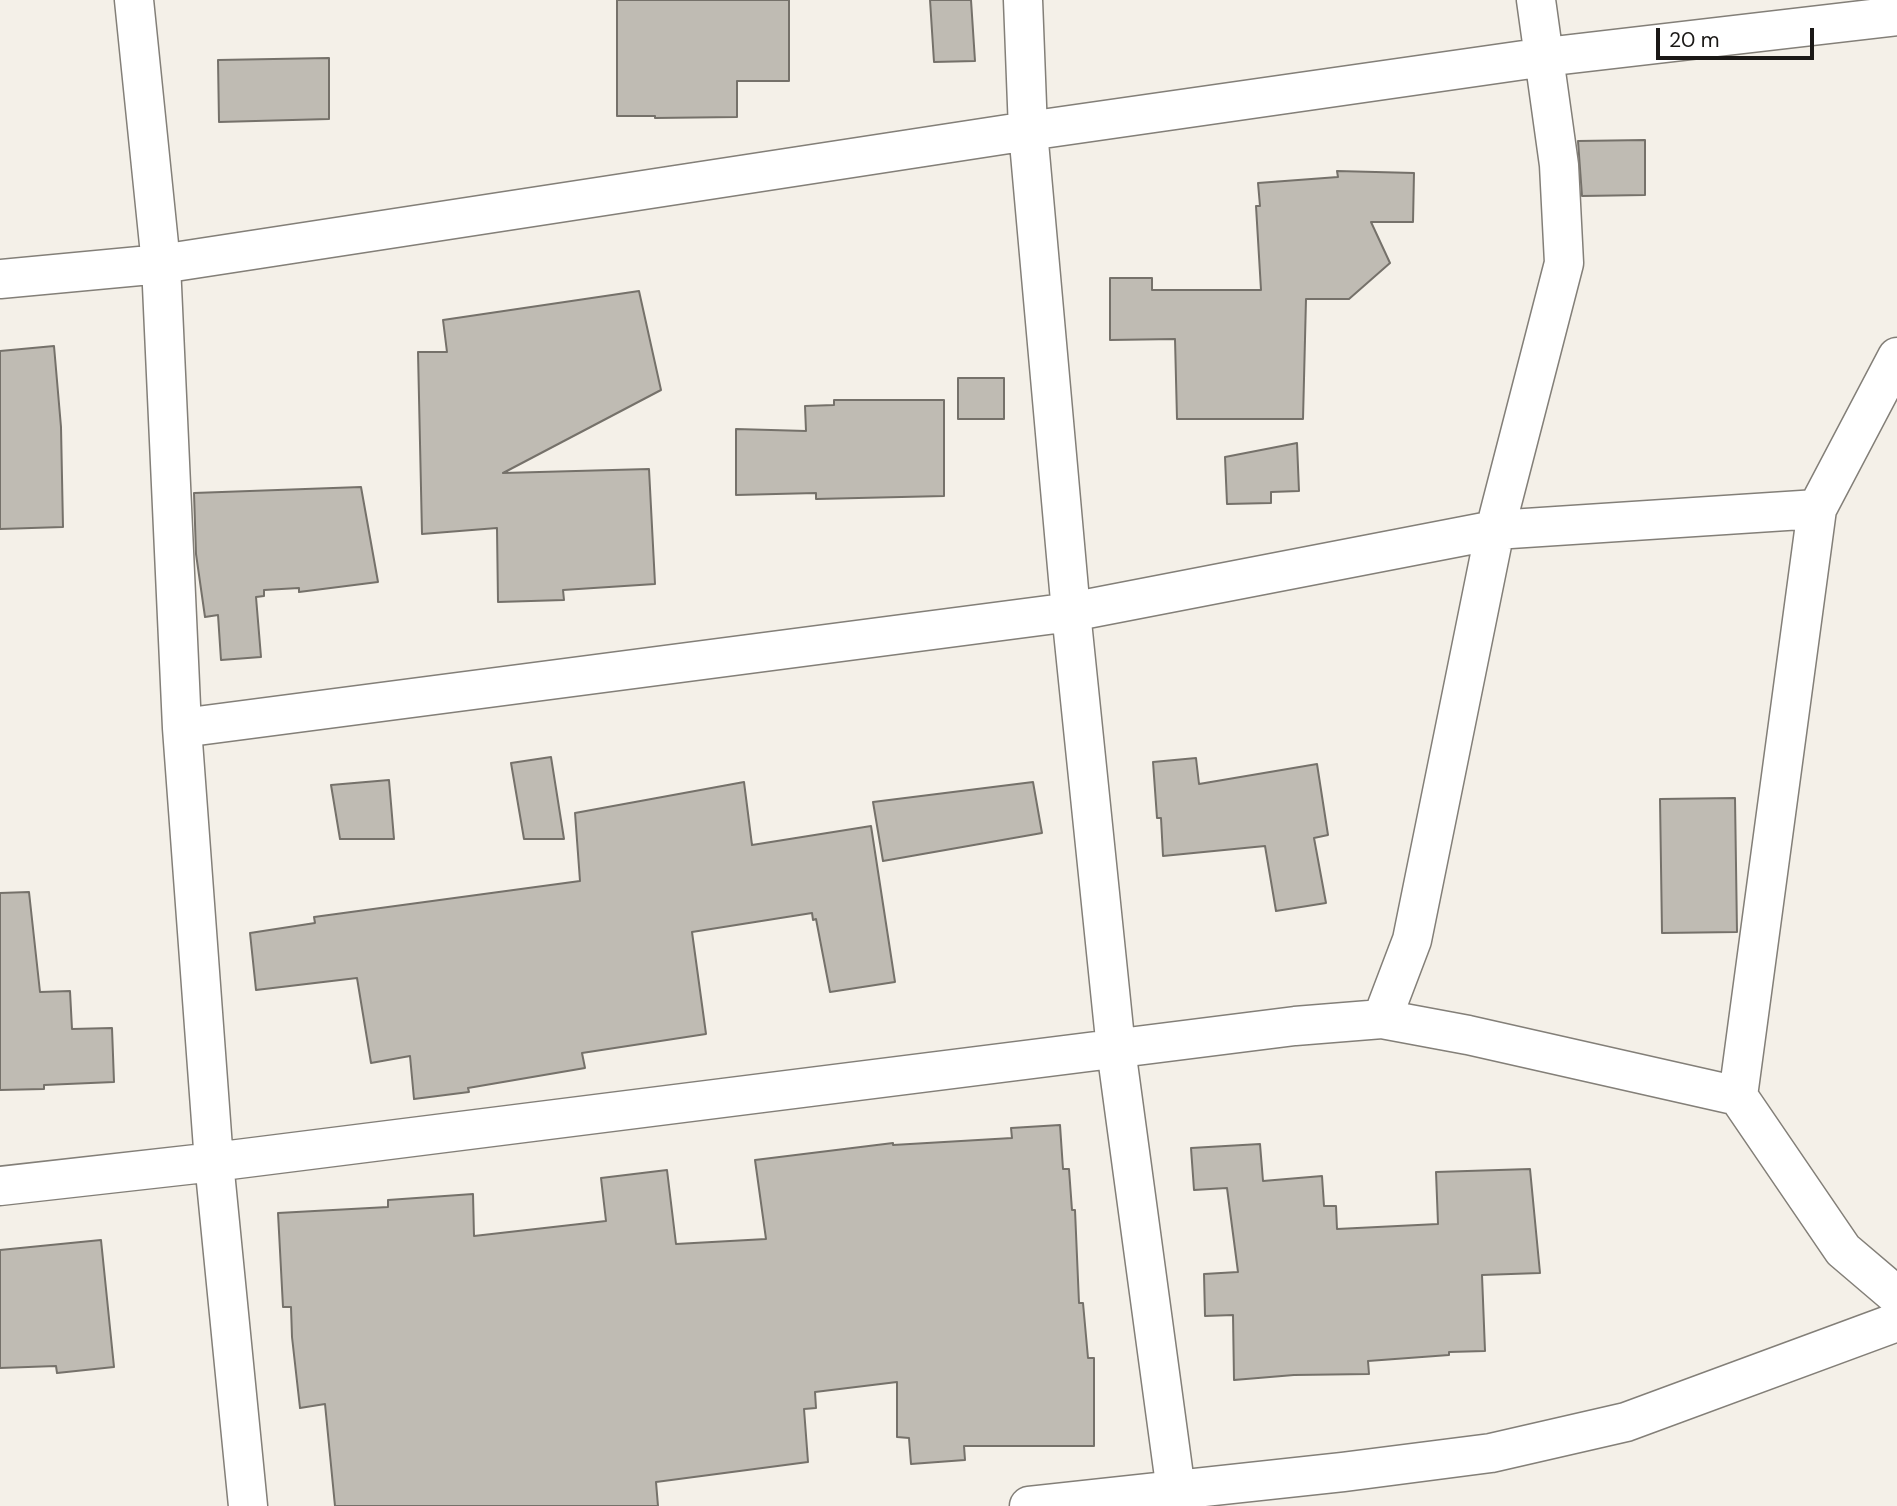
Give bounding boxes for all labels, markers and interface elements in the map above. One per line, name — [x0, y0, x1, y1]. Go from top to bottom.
scale bar — [1659, 14, 1816, 58]
text: 20 m — [1669, 26, 1720, 54]

